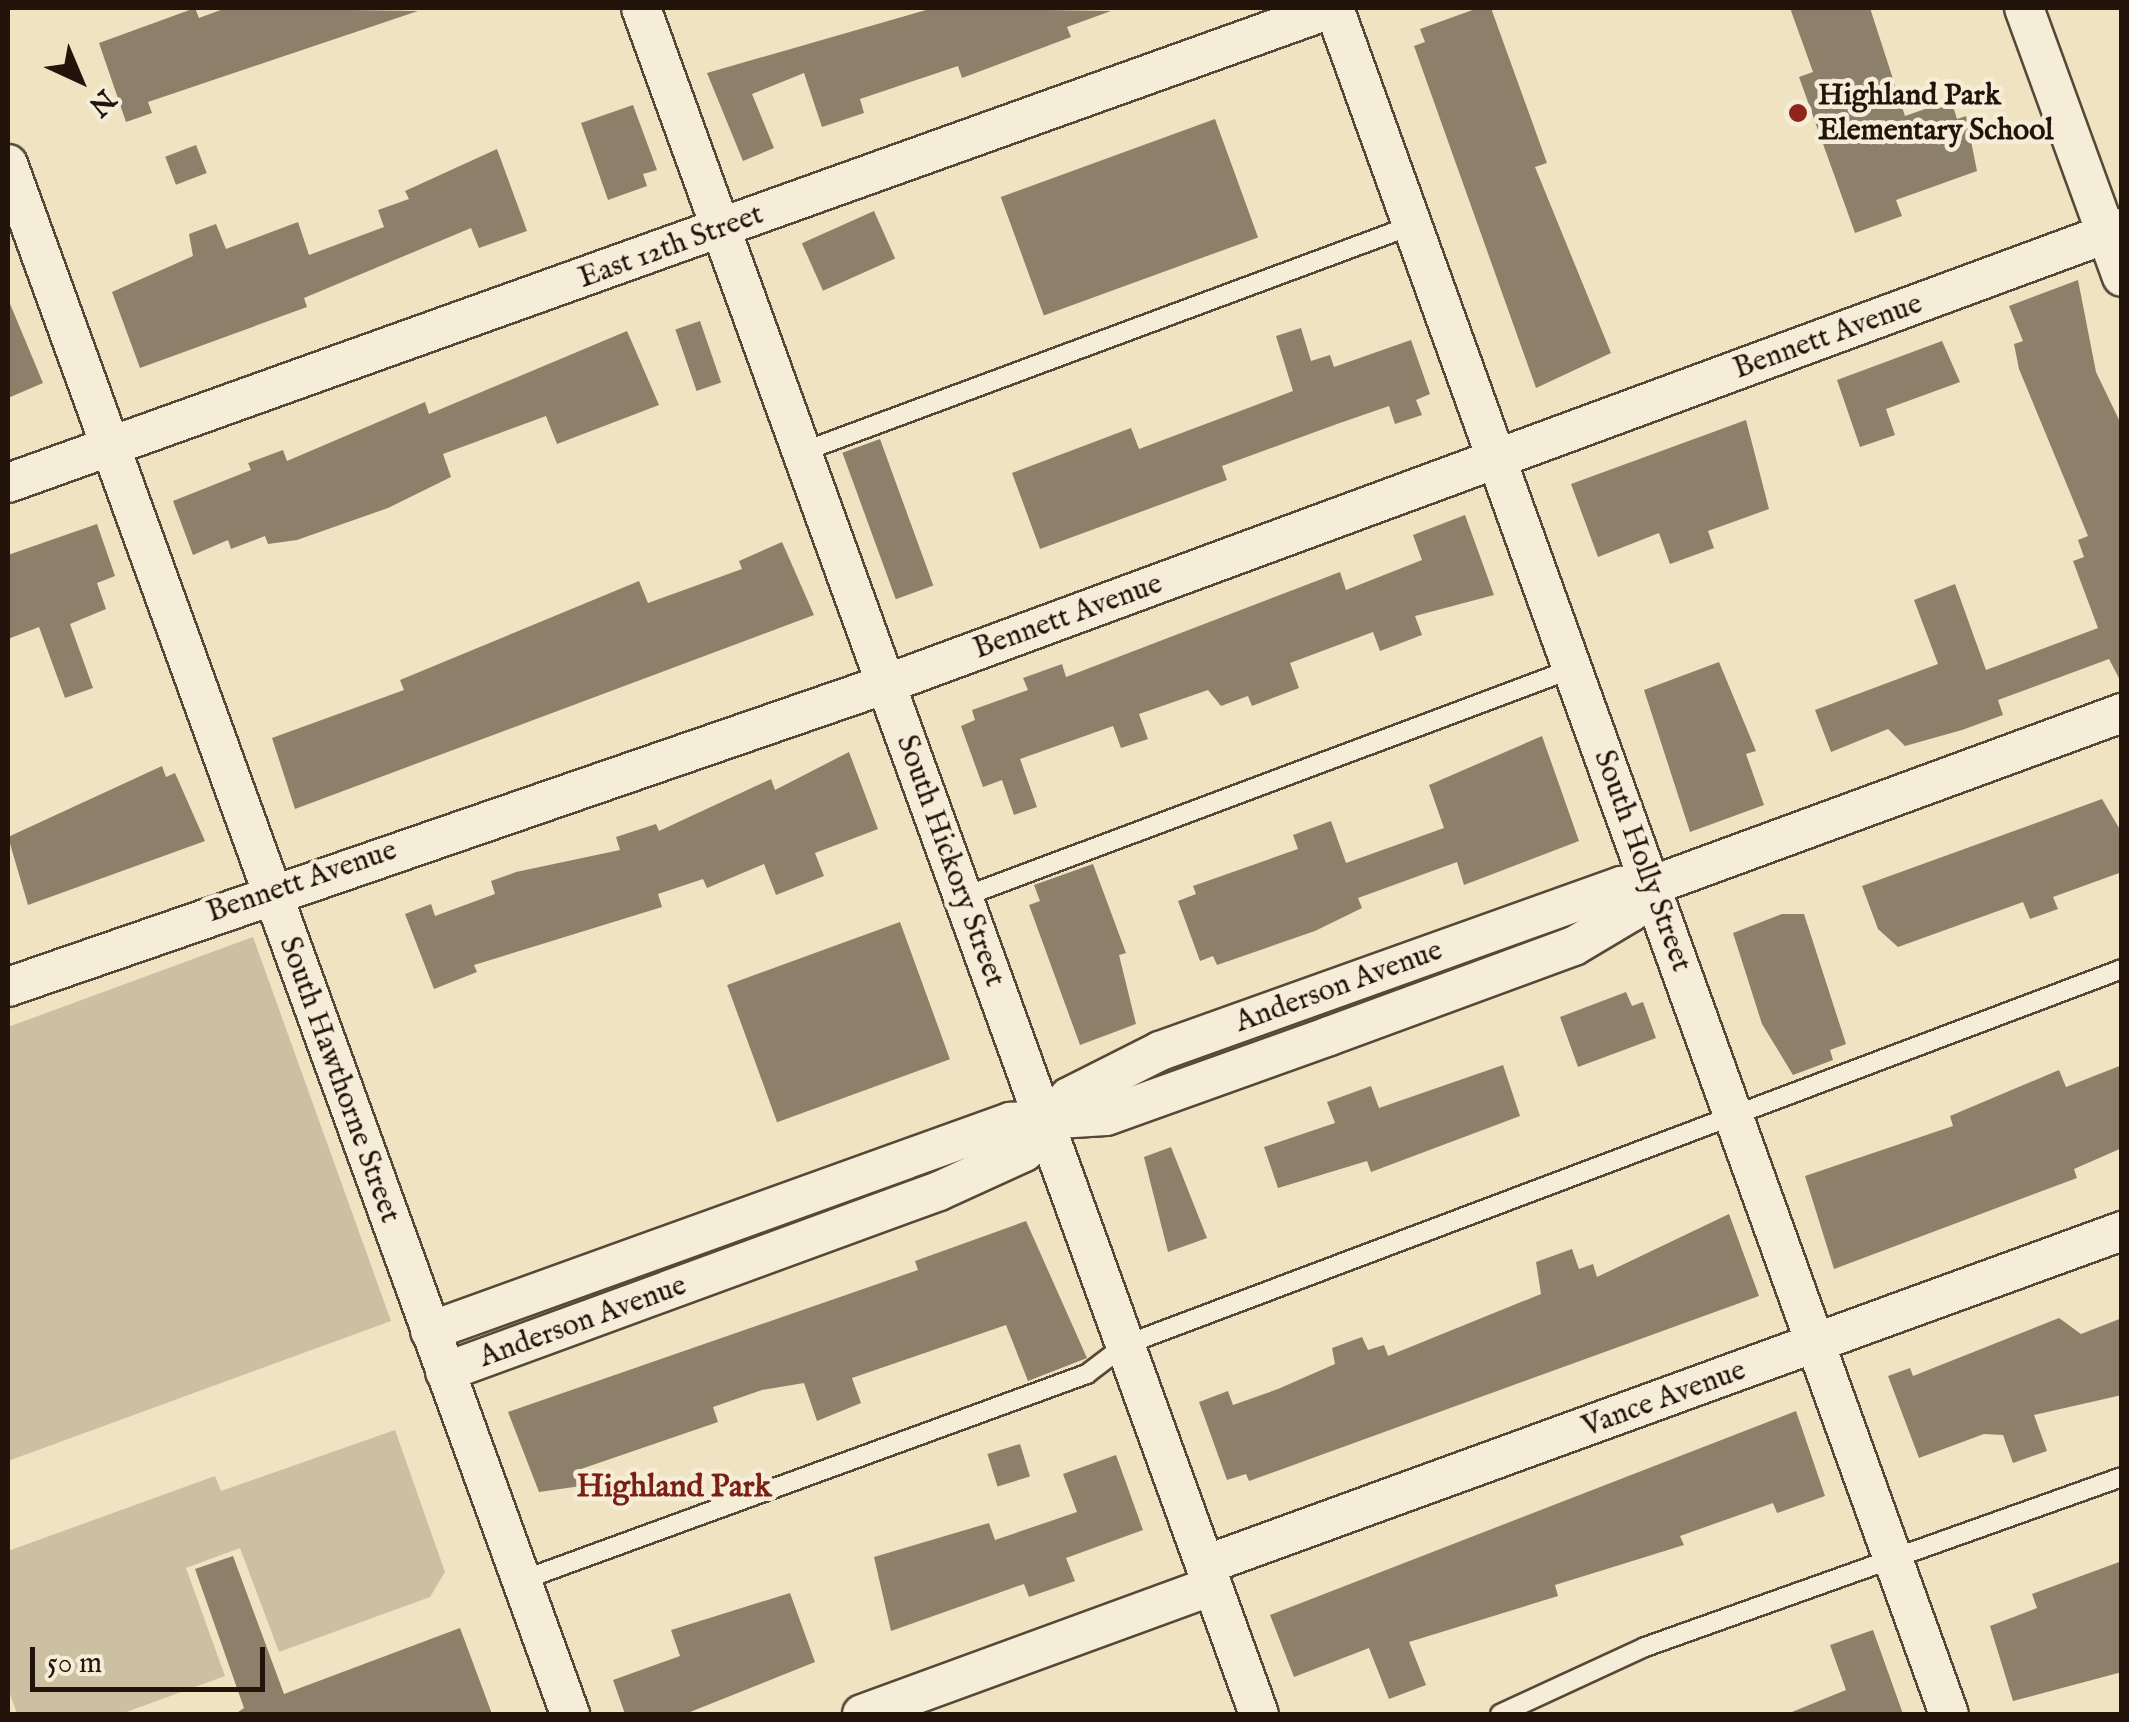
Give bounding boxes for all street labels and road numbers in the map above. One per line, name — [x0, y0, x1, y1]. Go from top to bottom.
street label: East 12th Street — [574, 197, 768, 297]
street label: Bennett Avenue — [1729, 286, 1927, 388]
street label: Bennett Avenue — [969, 566, 1167, 668]
street label: South Hickory Street — [888, 730, 1012, 992]
street label: South Holly Street — [1585, 745, 1699, 977]
street label: Bennett Avenue — [202, 833, 402, 931]
street label: South Hawthorne Street — [270, 932, 408, 1228]
street label: Anderson Avenue — [1230, 933, 1448, 1041]
street label: Anderson Avenue — [474, 1268, 692, 1376]
street label: Vance Avenue — [1577, 1353, 1751, 1445]

